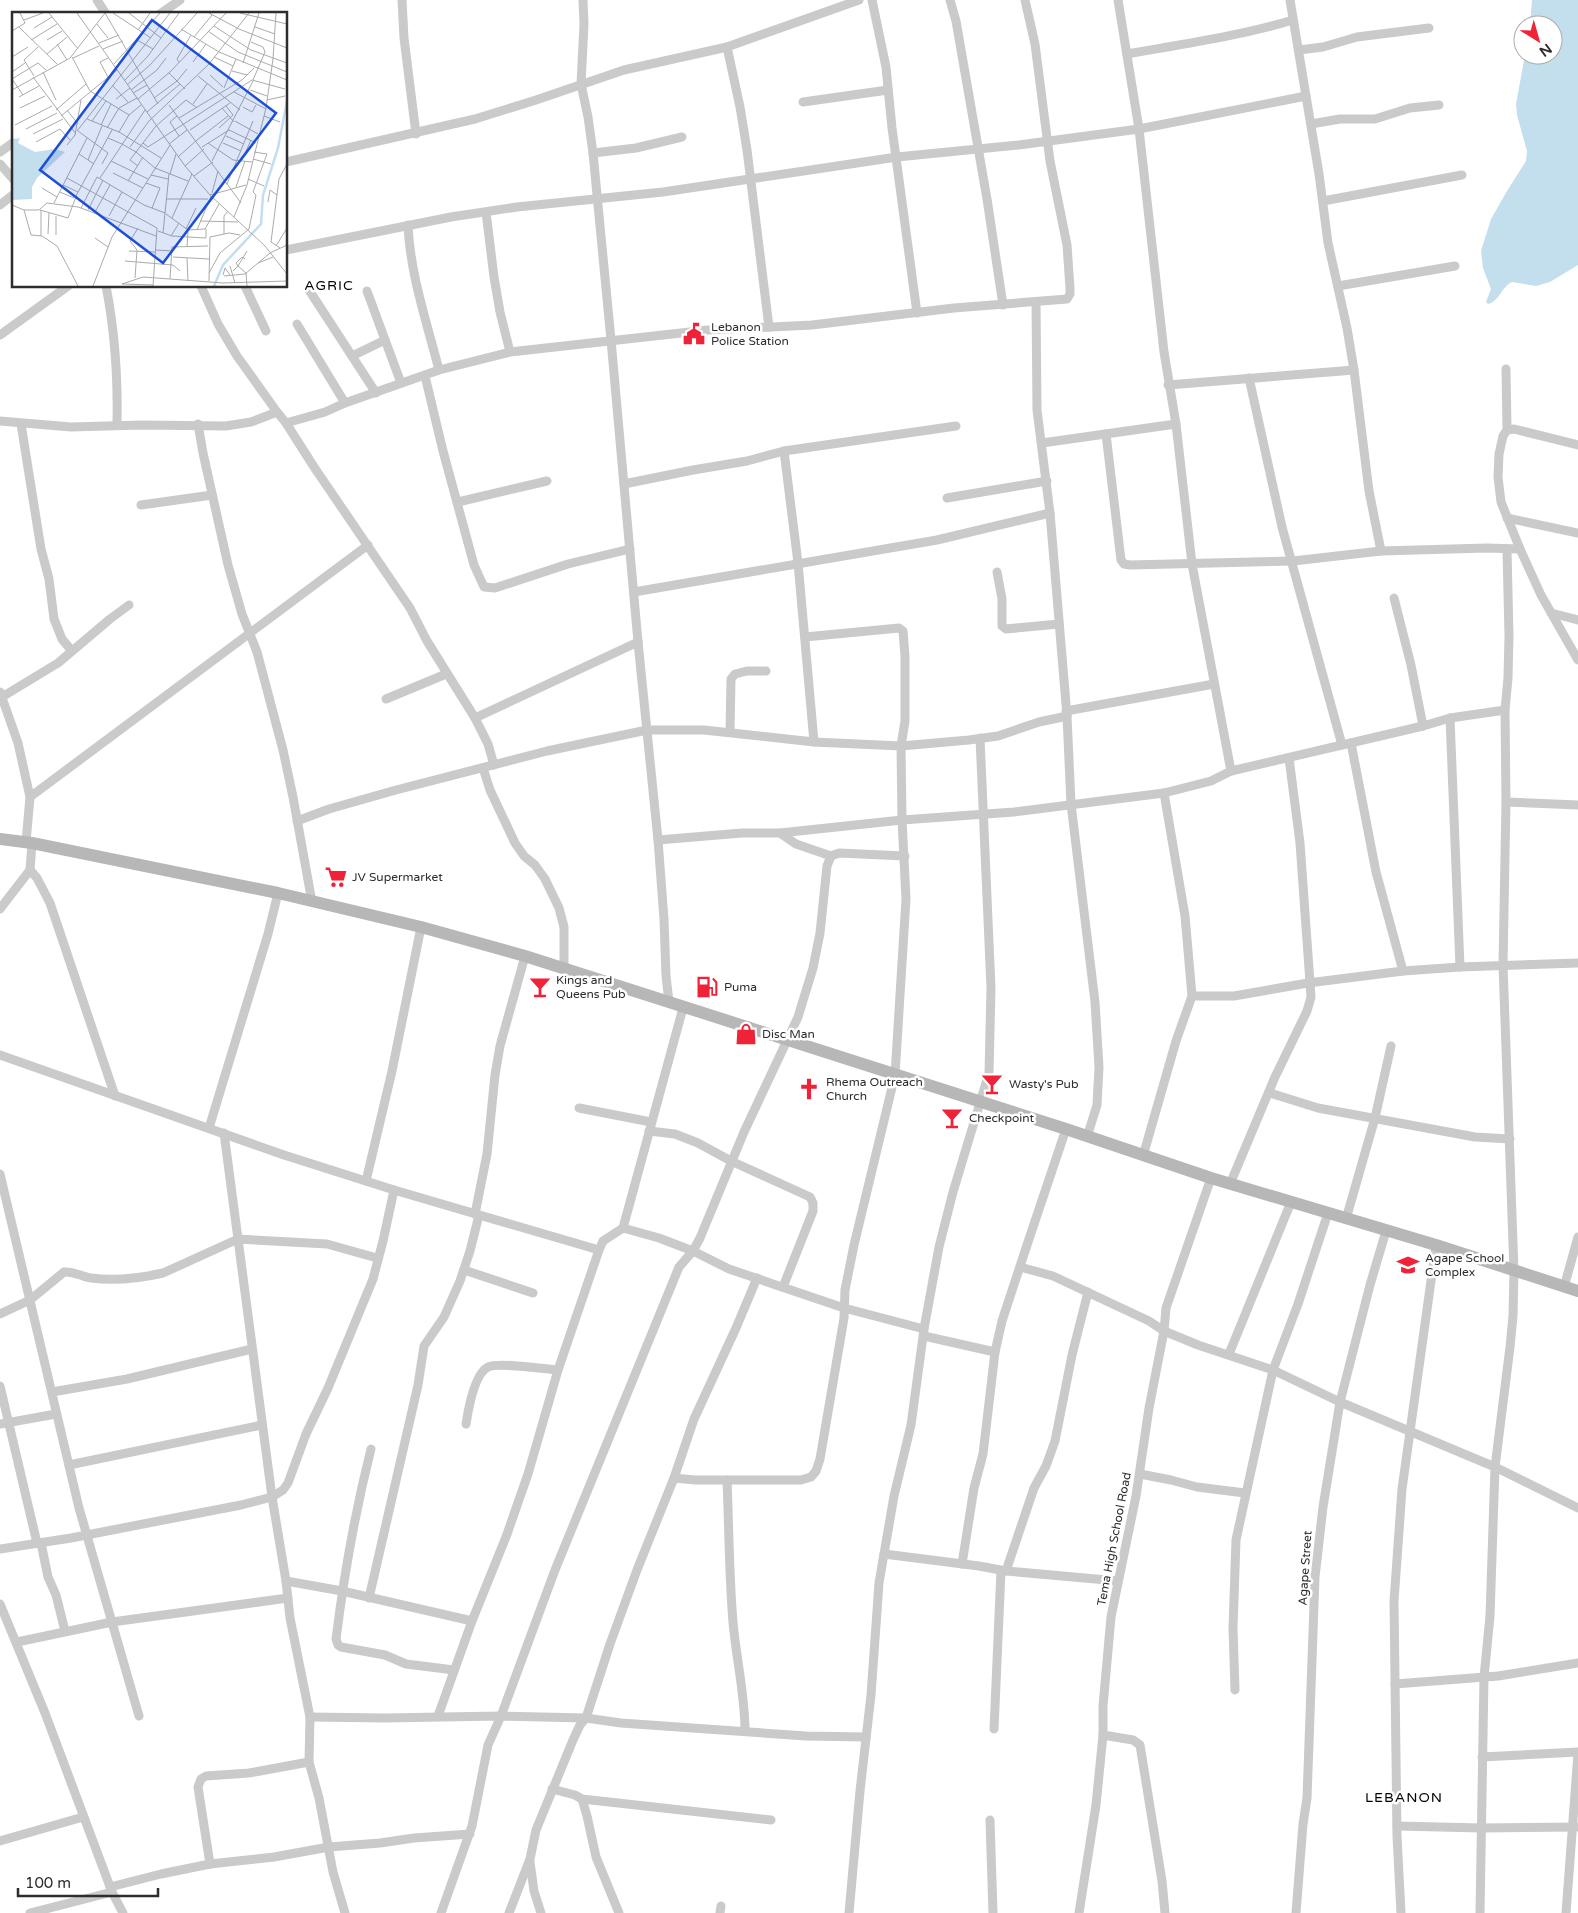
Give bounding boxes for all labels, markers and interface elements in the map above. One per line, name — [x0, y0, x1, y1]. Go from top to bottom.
inset map — [12, 12, 288, 288]
north arrow — [1513, 15, 1563, 65]
text: N — [1536, 40, 1555, 60]
district label: AGRIC — [304, 277, 354, 294]
place label: Lebanon Police Station — [711, 320, 789, 348]
public building icon: Lebanon Police Station — [681, 321, 707, 347]
supermarket icon: JV Supermarket — [323, 864, 349, 890]
place label: JV Supermarket — [352, 870, 443, 884]
place label: Kings and Queens Pub — [556, 973, 626, 1001]
bar icon: Kings and Queens Pub — [527, 974, 553, 1000]
fuel station icon: Puma — [694, 974, 720, 1000]
place label: Puma — [724, 980, 757, 994]
shop icon: Disc Man — [733, 1021, 759, 1047]
place label: Disc Man — [762, 1027, 815, 1041]
bar icon: Wasty's Pub — [979, 1071, 1005, 1097]
place label: Rhema Outreach Church — [826, 1075, 923, 1103]
church icon: Rhema Outreach Church — [796, 1076, 822, 1102]
place label: Wasty's Pub — [1009, 1077, 1078, 1091]
bar icon: Checkpoint — [939, 1105, 965, 1131]
place label: Checkpoint — [969, 1111, 1034, 1125]
place label: Agape School Complex — [1425, 1251, 1504, 1279]
school or university icon: Agape School Complex — [1395, 1252, 1421, 1278]
street label: Tema High School Road — [1094, 1471, 1134, 1607]
street label: Agape Street — [1295, 1530, 1315, 1606]
district label: LEBANON — [1365, 1789, 1443, 1806]
scale bar — [18, 1866, 158, 1898]
text: 100 m — [25, 1874, 71, 1892]

